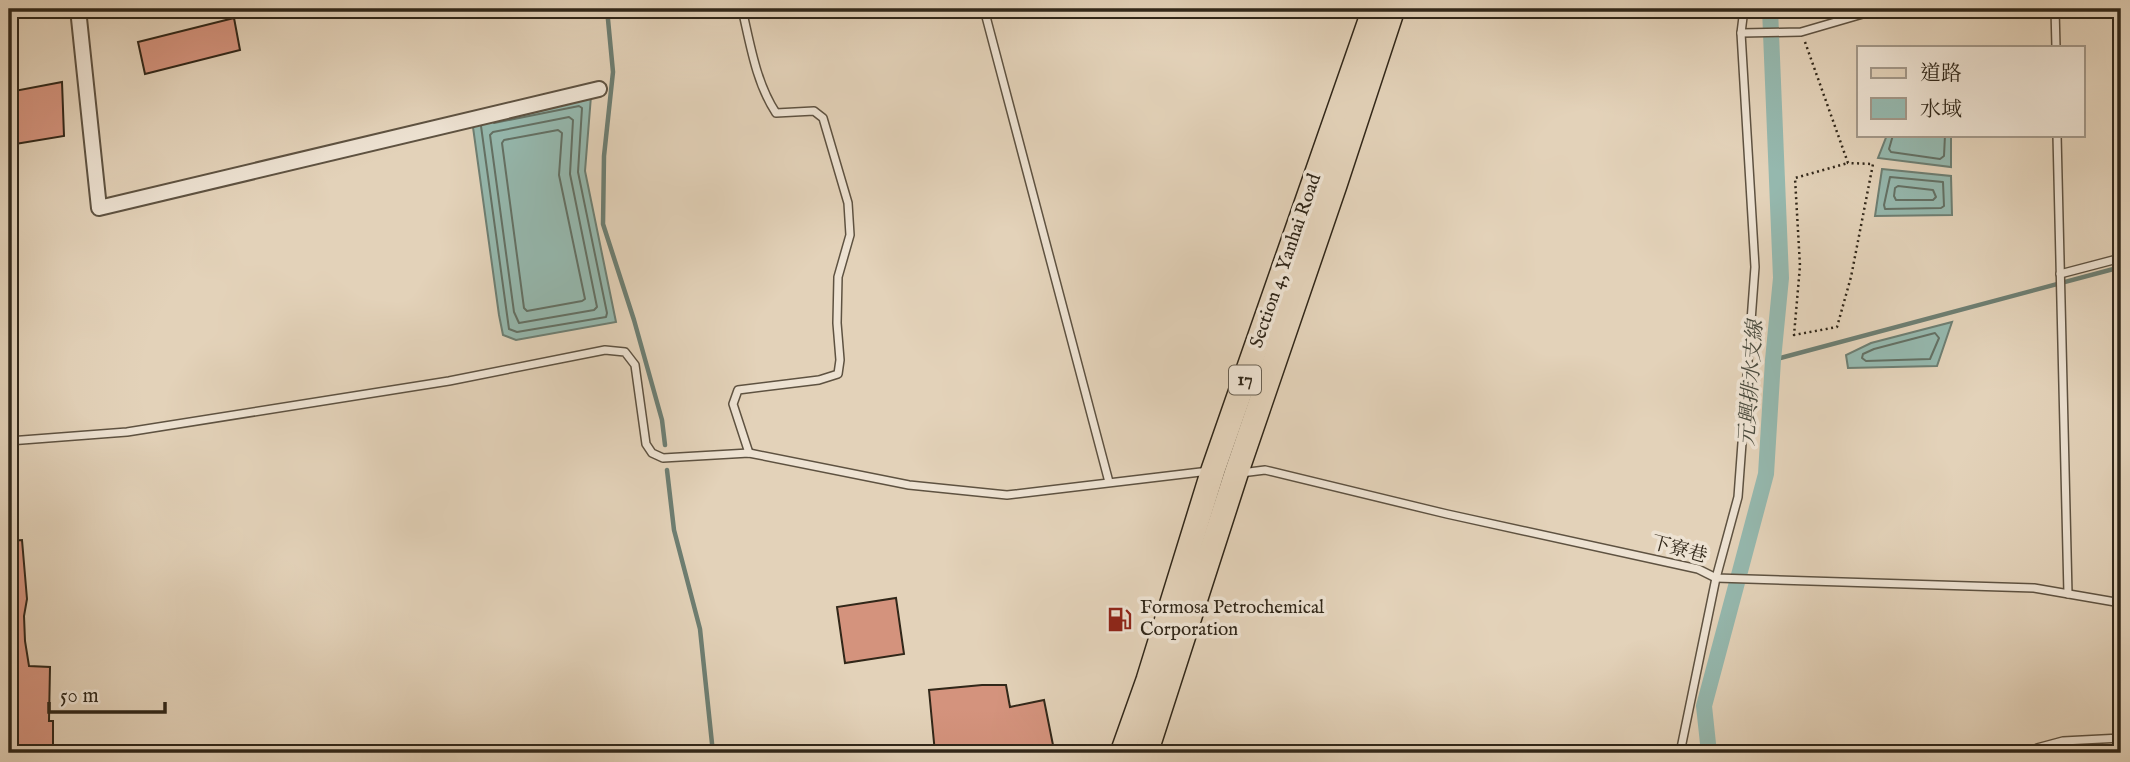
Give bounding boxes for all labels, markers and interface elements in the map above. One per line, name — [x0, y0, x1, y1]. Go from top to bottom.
legend — [1857, 46, 2084, 136]
text: 道路 — [1920, 61, 1962, 88]
text: 水域 — [1920, 97, 1962, 124]
street label: Section 4, Yanhai Road — [1245, 170, 1327, 351]
water label: 元興排水支線 — [1734, 317, 1770, 447]
road number: 17 — [1229, 366, 1261, 394]
street label: 下寮巷 — [1648, 531, 1710, 569]
place label: Formosa Petrochemical Corporation — [1140, 596, 1325, 642]
fuel station icon: Formosa Petrochemical Corporation — [1106, 605, 1134, 633]
scale bar — [49, 671, 164, 715]
text: 50 m — [60, 683, 99, 710]

